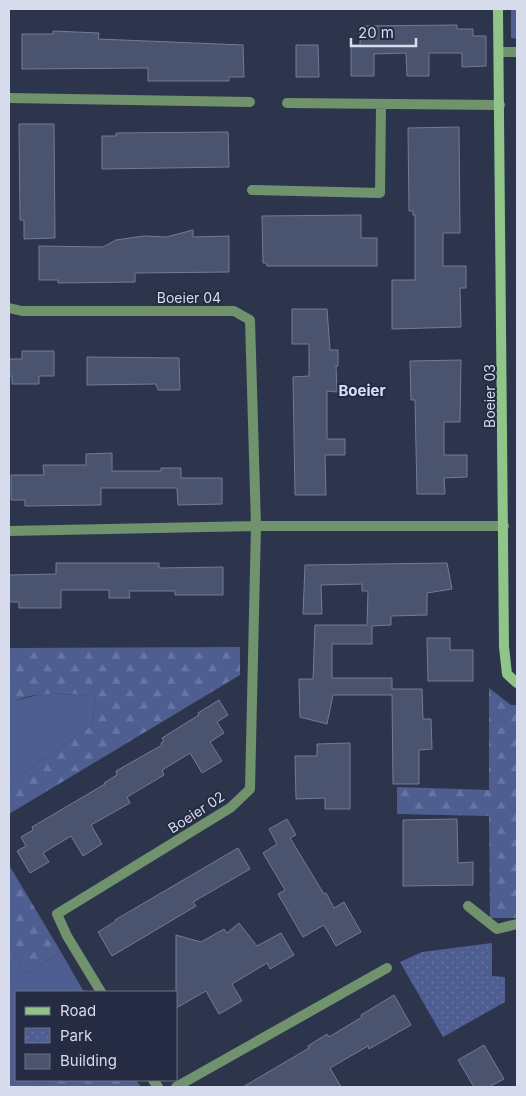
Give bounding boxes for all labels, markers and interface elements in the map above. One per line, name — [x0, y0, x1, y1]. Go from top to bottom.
scale bar — [351, 15, 416, 47]
text: 20 m — [358, 23, 394, 42]
street label: Boeier 04 — [157, 289, 221, 306]
street label: Boeier 03 — [481, 364, 498, 428]
district label: Boeier — [338, 381, 386, 400]
street label: Boeier 02 — [165, 787, 227, 837]
legend — [15, 991, 178, 1081]
text: Road — [60, 1001, 96, 1020]
text: Park — [60, 1026, 93, 1045]
text: Building — [60, 1051, 117, 1070]

